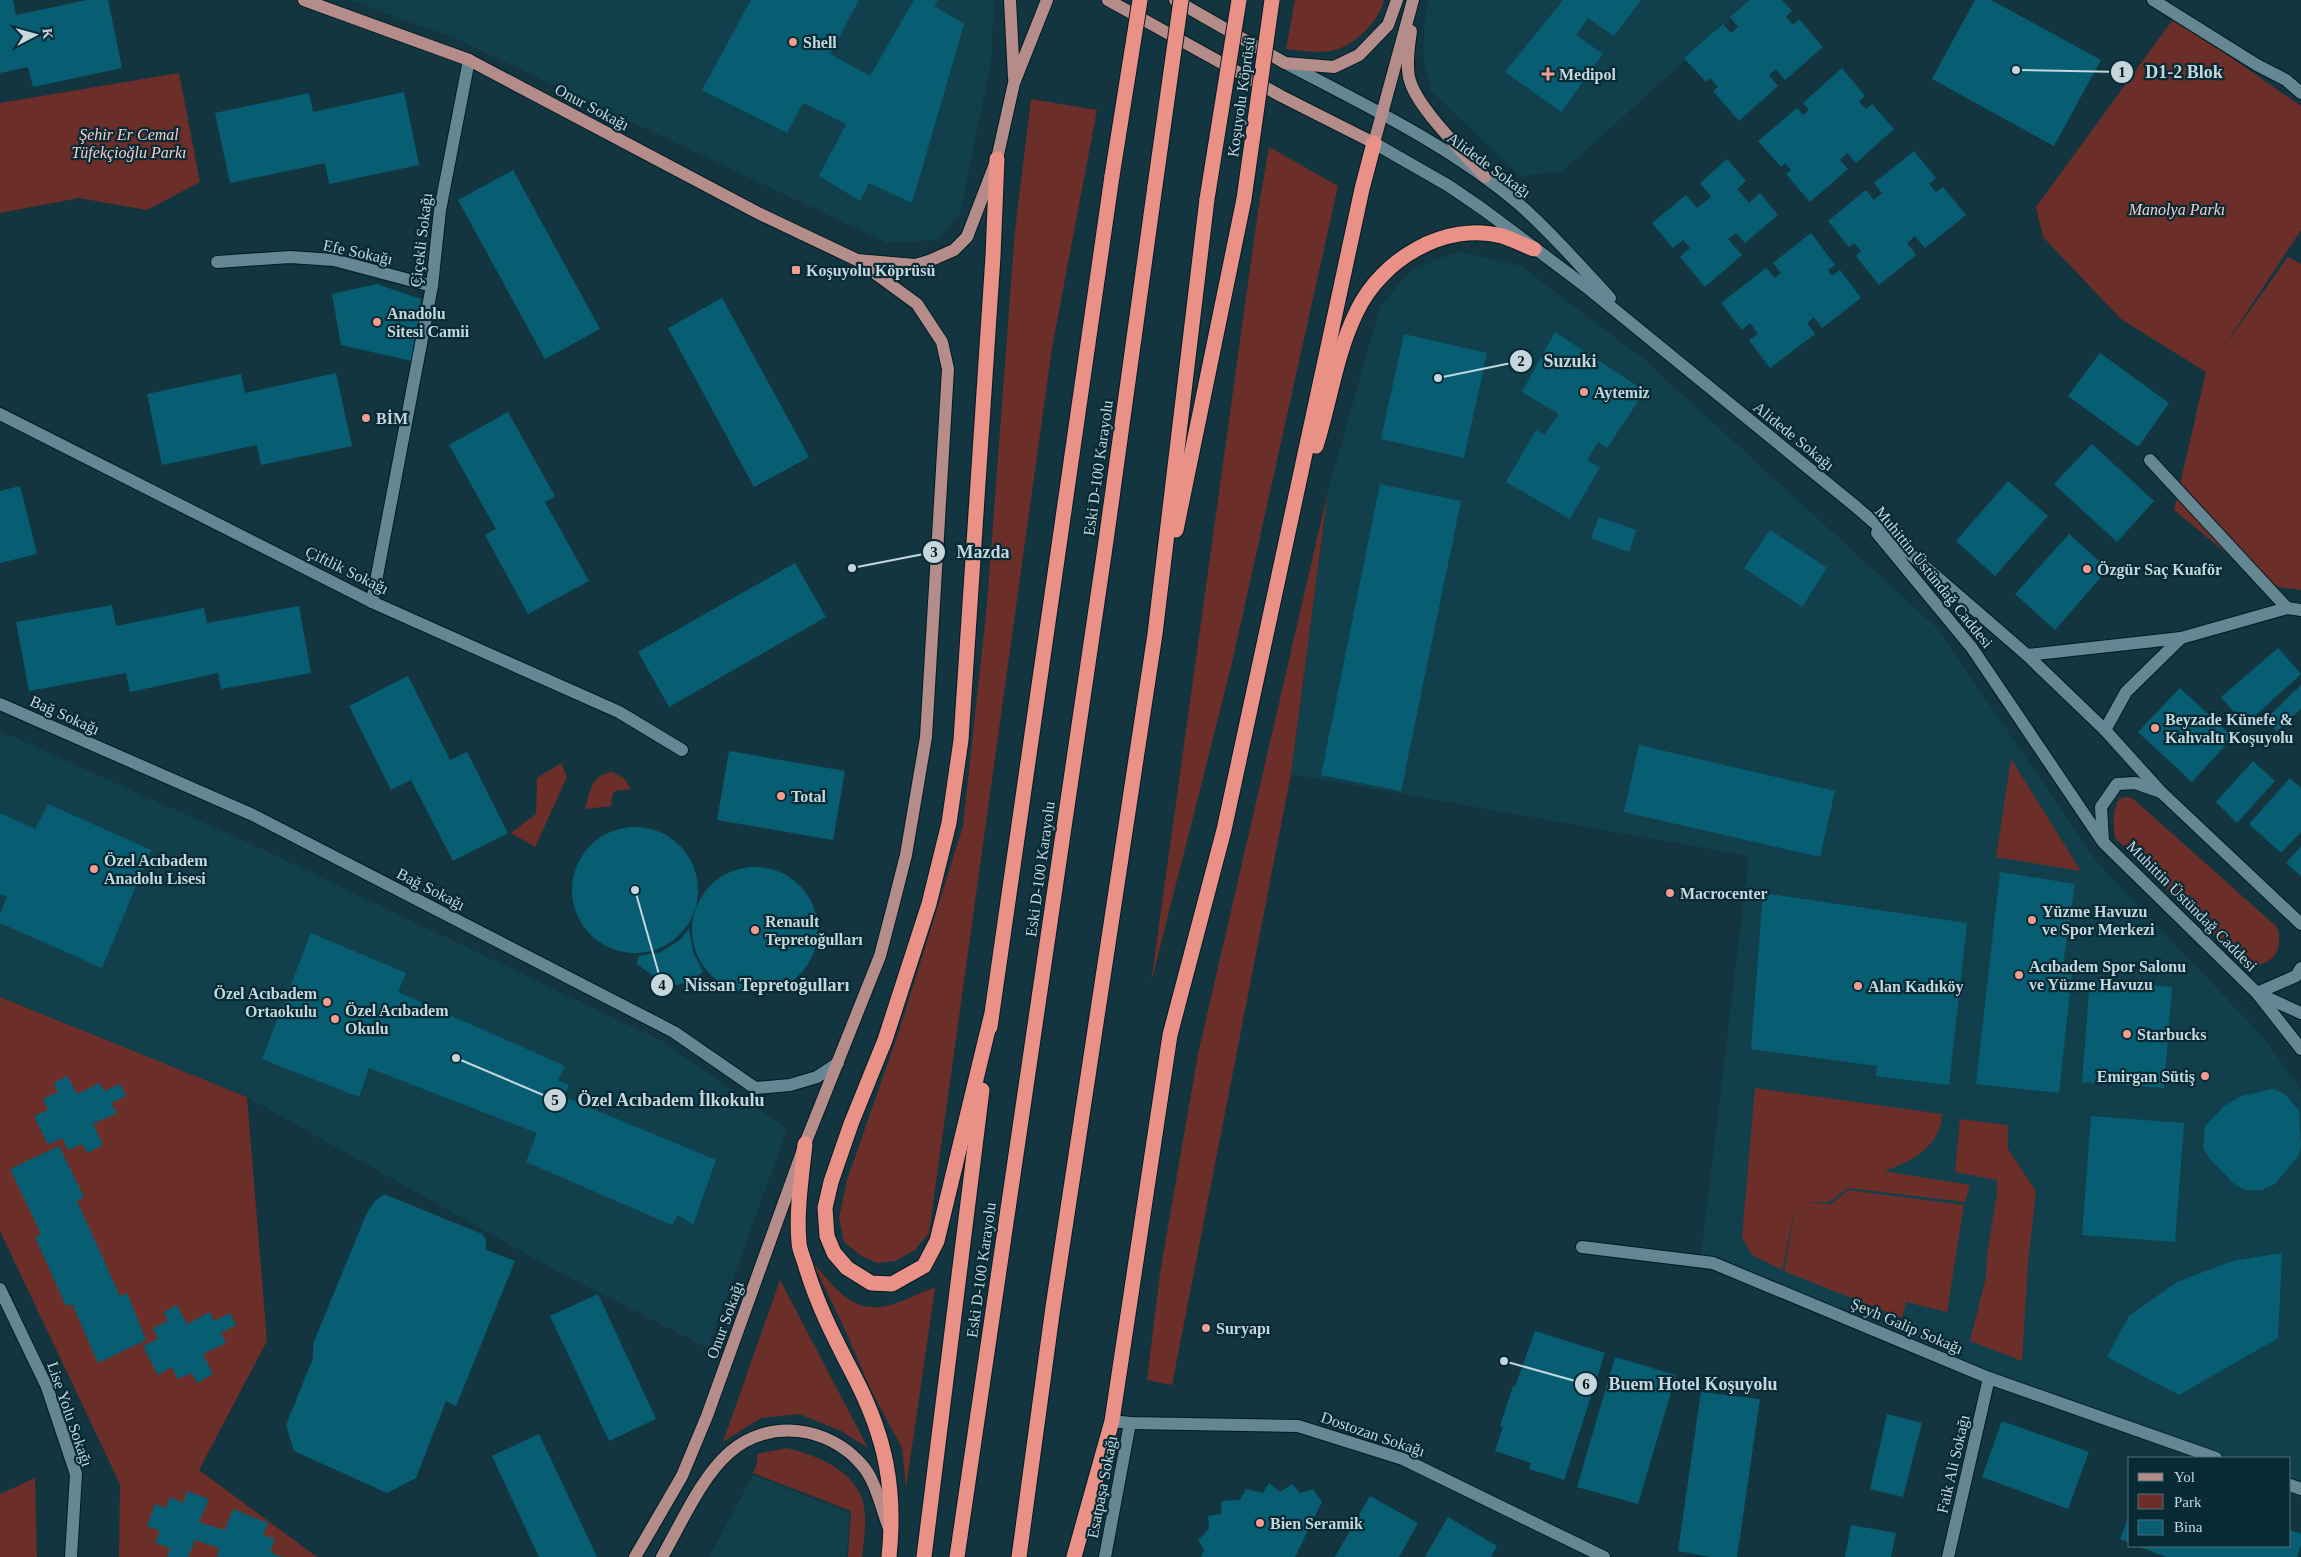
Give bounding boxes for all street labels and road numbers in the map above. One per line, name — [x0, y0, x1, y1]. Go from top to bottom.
street label: Koşuyolu Köprüsü — [1224, 36, 1259, 158]
street label: Onur Sokağı — [552, 80, 632, 135]
street label: Alidede Sokağı — [1443, 129, 1535, 202]
street label: Çiçekli Sokağı — [407, 191, 436, 288]
street label: Efe Sokağı — [321, 236, 395, 269]
street label: Alidede Sokağı — [1750, 398, 1838, 475]
street label: Eski D-100 Karayolu — [1080, 399, 1117, 537]
street label: Muhittin Üstündağ Caddesi — [1871, 503, 1997, 652]
street label: Çiftlik Sokağı — [302, 543, 392, 599]
street label: Bağ Sokağı — [27, 692, 103, 739]
street label: Eski D-100 Karayolu — [1022, 800, 1059, 938]
street label: Muhittin Üstündağ Caddesi — [2123, 837, 2261, 976]
street label: Bağ Sokağı — [394, 865, 468, 915]
street label: Eski D-100 Karayolu — [963, 1201, 1000, 1339]
street label: Onur Sokağı — [703, 1278, 748, 1361]
street label: Şeyh Galip Sokağı — [1848, 1295, 1966, 1358]
street label: Lise Yolu Sokağı — [43, 1359, 96, 1470]
street label: Dostozan Sokağı — [1318, 1408, 1428, 1461]
street label: Faik Ali Sokağı — [1933, 1413, 1974, 1515]
street label: Esatpaşa Sokağı — [1084, 1434, 1121, 1540]

